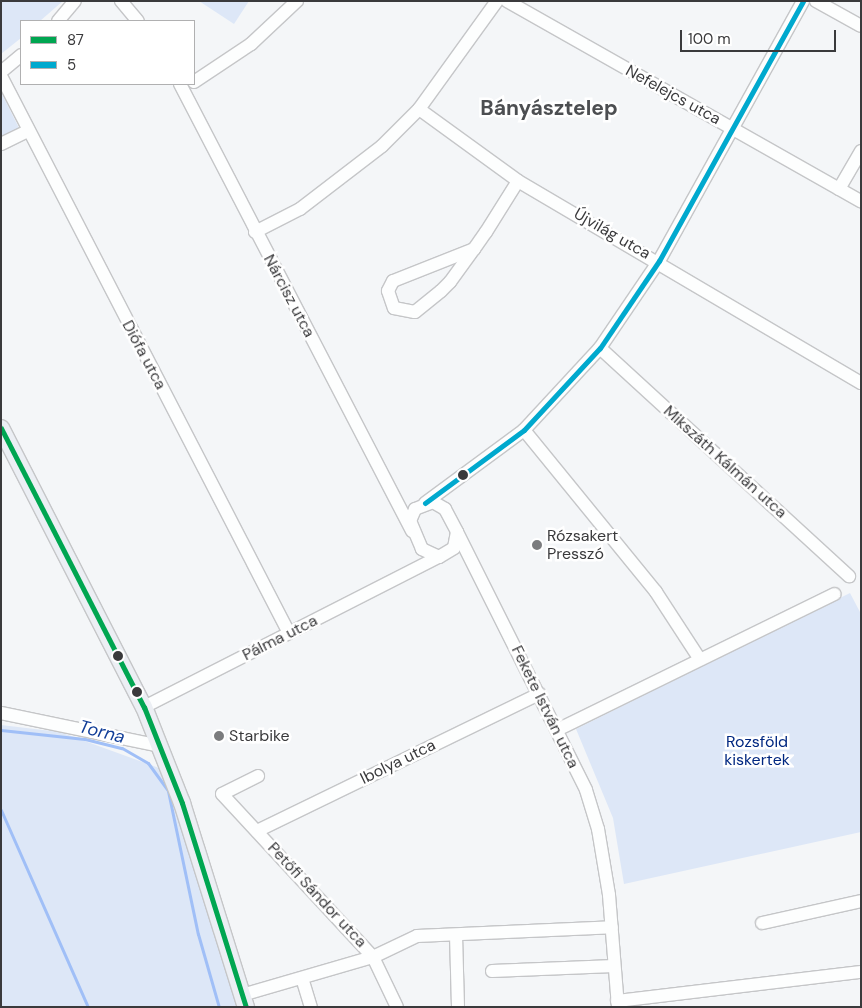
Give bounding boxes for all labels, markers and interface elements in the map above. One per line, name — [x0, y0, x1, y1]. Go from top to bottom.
legend — [20, 20, 195, 85]
scale bar — [682, 20, 838, 52]
text: 100 m — [688, 29, 731, 49]
text: 87 — [67, 30, 84, 50]
text: 5 — [67, 55, 76, 75]
street label: Nefelejcs utca — [622, 61, 724, 129]
district label: Bányásztelep — [480, 95, 618, 121]
street label: Újvilág utca — [570, 204, 654, 264]
street label: Nárcisz utca — [259, 251, 319, 341]
street label: Diófa utca — [118, 317, 170, 393]
street label: Mikszáth Kálmán utca — [659, 402, 791, 522]
unlabelled marker — [458, 470, 468, 480]
place label: Rózsakert Presszó — [547, 526, 618, 564]
marker: Rózsakert Presszó — [531, 539, 543, 551]
street label: Pálma utca — [239, 611, 321, 665]
street label: Fekete István utca — [507, 643, 583, 771]
unlabelled marker — [113, 651, 123, 661]
unlabelled marker — [132, 687, 142, 697]
water label: Torna — [77, 716, 127, 748]
place label: Starbike — [229, 726, 290, 746]
marker: Starbike — [213, 730, 225, 742]
park label: Rozsföld kiskertek — [724, 732, 790, 770]
street label: Ibolya utca — [357, 736, 439, 788]
street label: Petőfi Sándor utca — [263, 839, 371, 951]

